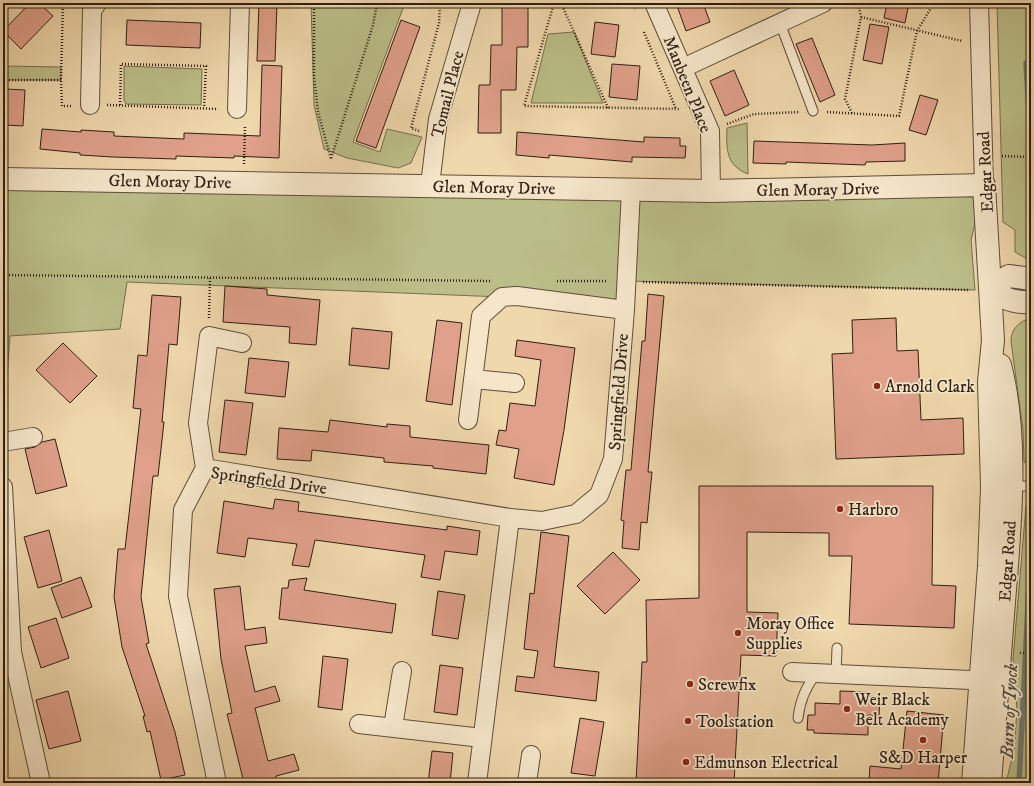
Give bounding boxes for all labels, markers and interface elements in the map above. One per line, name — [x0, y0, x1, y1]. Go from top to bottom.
street label: Manbeen Place — [658, 33, 717, 136]
street label: Tomail Place — [427, 48, 469, 140]
street label: Edgar Road — [973, 130, 999, 213]
street label: Glen Moray Drive — [108, 170, 232, 194]
street label: Glen Moray Drive — [432, 176, 556, 200]
street label: Glen Moray Drive — [756, 178, 880, 202]
street label: Springfield Drive — [604, 333, 634, 451]
place label: Arnold Clark — [885, 376, 975, 398]
marker: Arnold Clark — [872, 381, 882, 391]
street label: Springfield Drive — [209, 462, 328, 500]
place label: Harbro — [848, 499, 898, 521]
marker: Harbro — [835, 504, 845, 514]
street label: Edgar Road — [994, 519, 1022, 602]
place label: Moray Office Supplies — [746, 613, 834, 655]
marker: Moray Office Supplies — [733, 628, 743, 638]
water label: Burn of Tyock — [996, 663, 1023, 760]
place label: Screwfix — [698, 674, 757, 696]
marker: Screwfix — [685, 679, 695, 689]
place label: Weir Black Belt Academy — [854, 689, 949, 731]
marker: Weir Black Belt Academy — [842, 704, 852, 714]
place label: Toolstation — [696, 711, 774, 733]
marker: Toolstation — [683, 716, 693, 726]
marker: S&D Harper — [918, 735, 928, 745]
place label: S&D Harper — [879, 747, 968, 769]
place label: Edmunson Electrical — [694, 752, 838, 774]
marker: Edmunson Electrical — [681, 757, 691, 767]

